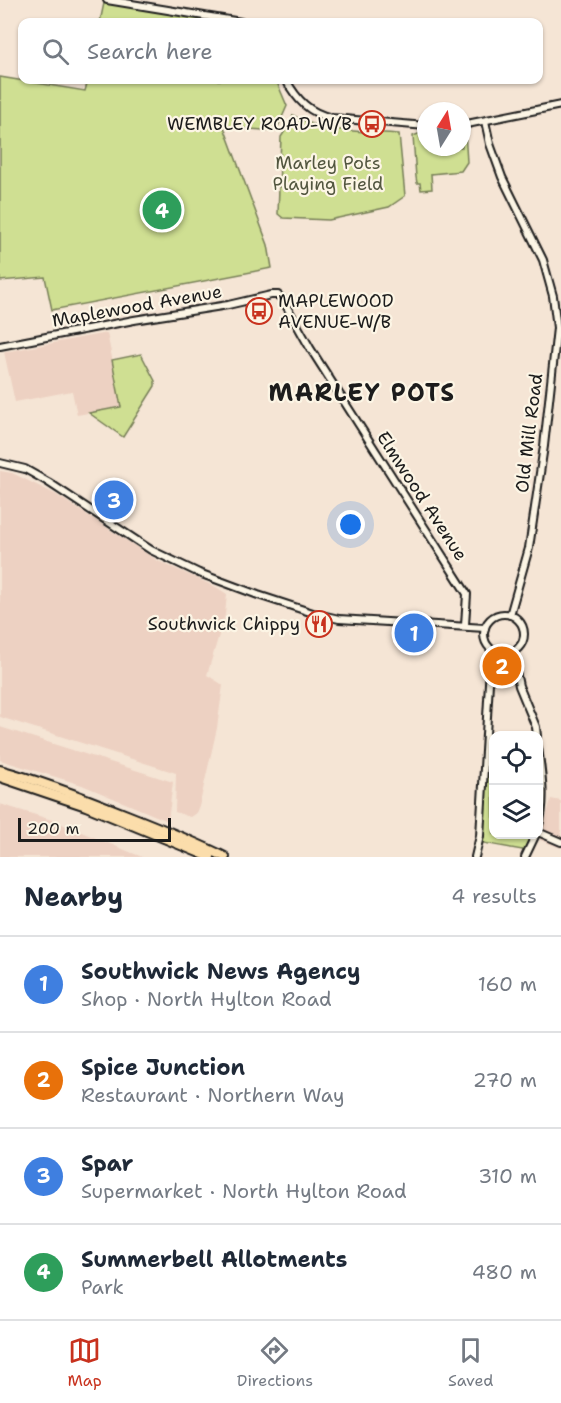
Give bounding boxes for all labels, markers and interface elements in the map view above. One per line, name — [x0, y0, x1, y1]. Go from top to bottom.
search box — [18, 18, 543, 84]
icon: search — [39, 35, 72, 68]
text: Search here — [87, 37, 213, 66]
north arrow — [417, 102, 471, 156]
bus stop icon: WEMBLEY ROAD-W/B — [357, 109, 387, 139]
place label: WEMBLEY ROAD-W/B — [167, 112, 352, 136]
park label: Marley Pots Playing Field — [272, 151, 384, 196]
pin: 4 — [142, 188, 182, 232]
street label: Maplewood Avenue — [50, 279, 224, 333]
place label: MAPLEWOOD AVENUE-W/B — [278, 289, 394, 334]
bus stop icon: MAPLEWOOD AVENUE-W/B — [244, 296, 274, 326]
street label: Old Mill Road — [510, 372, 548, 494]
district label: MARLEY POTS — [268, 377, 456, 409]
street label: Elmwood Avenue — [371, 427, 473, 565]
pin: 3 — [94, 478, 134, 522]
your location — [336, 510, 365, 539]
restaurant icon: Southwick Chippy — [304, 609, 334, 639]
pin: 1 — [394, 610, 434, 656]
place label: Southwick Chippy — [148, 612, 300, 636]
pin: 2 — [482, 644, 522, 688]
map controls — [489, 731, 543, 839]
button: locate — [489, 731, 543, 785]
button: layers — [489, 785, 543, 839]
scale bar — [18, 815, 171, 842]
text: 200 m — [27, 818, 79, 839]
text: Nearby — [24, 879, 123, 914]
text: 4 results — [451, 883, 537, 909]
text: Southwick News Agency — [81, 957, 360, 986]
text: 1 — [39, 971, 48, 997]
text: 160 m — [478, 971, 537, 997]
text: Shop · North Hylton Road — [81, 986, 332, 1012]
text: Spice Junction — [81, 1053, 245, 1082]
text: 2 — [37, 1067, 51, 1093]
text: 270 m — [473, 1067, 537, 1093]
text: Restaurant · Northern Way — [81, 1082, 344, 1108]
text: Spar — [81, 1149, 133, 1178]
text: 3 — [37, 1163, 51, 1189]
text: 310 m — [478, 1163, 537, 1189]
text: Supermarket · North Hylton Road — [81, 1178, 407, 1204]
text: Summerbell Allotments — [81, 1245, 347, 1274]
text: 4 — [37, 1259, 51, 1285]
text: 480 m — [472, 1259, 537, 1285]
text: Park — [81, 1274, 124, 1300]
tab: Map — [68, 1334, 102, 1391]
tab: Directions — [237, 1334, 313, 1391]
tab: Saved — [448, 1334, 494, 1391]

